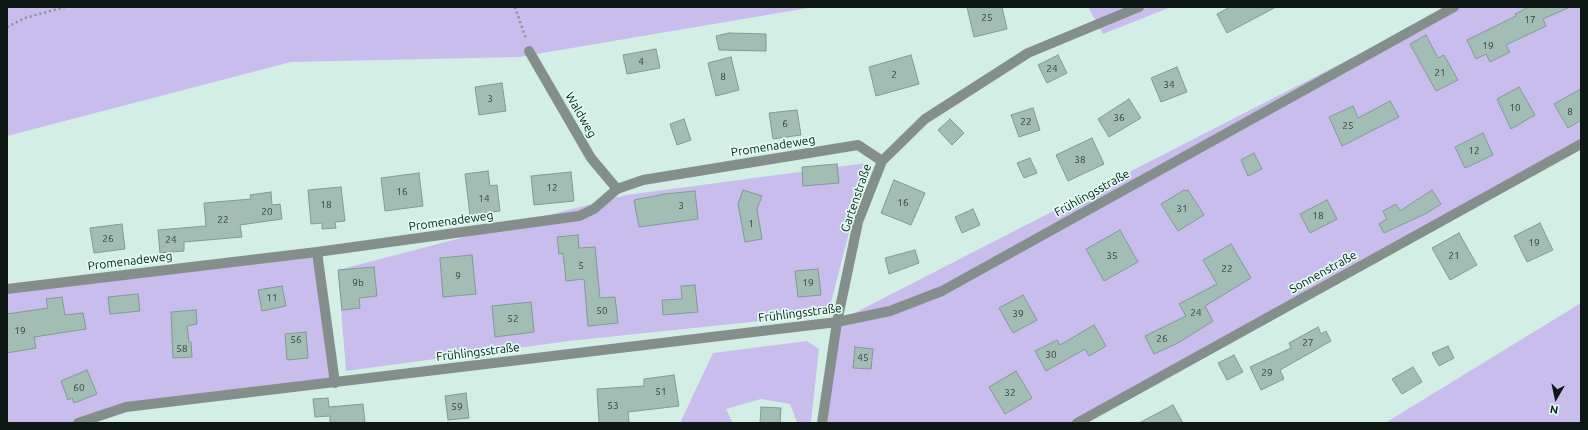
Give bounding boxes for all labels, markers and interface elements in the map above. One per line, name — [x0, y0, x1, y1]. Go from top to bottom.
house number: 25 — [981, 12, 993, 24]
house number: 17 — [1524, 14, 1536, 26]
house number: 19 — [1482, 40, 1494, 52]
house number: 4 — [638, 56, 644, 68]
house number: 24 — [1046, 63, 1058, 75]
house number: 21 — [1434, 67, 1446, 79]
house number: 2 — [891, 69, 897, 81]
house number: 8 — [720, 71, 726, 83]
house number: 34 — [1163, 79, 1175, 91]
street label: Waldweg — [562, 90, 600, 140]
house number: 3 — [487, 93, 493, 105]
house number: 10 — [1509, 102, 1521, 114]
house number: 8 — [1567, 106, 1573, 118]
house number: 36 — [1113, 112, 1125, 124]
house number: 22 — [1020, 116, 1032, 128]
house number: 6 — [782, 118, 788, 130]
house number: 25 — [1342, 120, 1354, 132]
street label: Promenadeweg — [730, 132, 816, 160]
house number: 12 — [1468, 145, 1480, 157]
house number: 38 — [1074, 154, 1086, 166]
street label: Gartenstraße — [838, 162, 874, 234]
street label: Frühlingsstraße — [1052, 166, 1132, 220]
house number: 12 — [546, 182, 558, 194]
house number: 16 — [396, 186, 408, 198]
house number: 14 — [478, 193, 490, 205]
house number: 16 — [897, 197, 909, 209]
house number: 18 — [320, 199, 332, 211]
house number: 3 — [678, 200, 684, 212]
house number: 31 — [1176, 203, 1188, 215]
house number: 20 — [261, 206, 273, 218]
street label: Promenadeweg — [408, 208, 494, 234]
house number: 18 — [1312, 210, 1324, 222]
house number: 22 — [217, 214, 229, 226]
house number: 1 — [748, 218, 754, 230]
house number: 26 — [102, 233, 114, 245]
house number: 24 — [165, 234, 177, 246]
house number: 19 — [1528, 237, 1540, 249]
street label: Sonnenstraße — [1287, 248, 1359, 296]
street label: Promenadeweg — [87, 249, 173, 273]
house number: 35 — [1106, 250, 1118, 262]
house number: 21 — [1448, 250, 1460, 262]
house number: 5 — [578, 260, 584, 272]
house number: 22 — [1221, 263, 1233, 275]
house number: 9 — [455, 270, 461, 282]
house number: 9b — [352, 277, 364, 289]
house number: 19 — [802, 277, 814, 289]
house number: 11 — [266, 292, 278, 304]
street label: Frühlingsstraße — [758, 301, 842, 325]
house number: 50 — [596, 305, 608, 317]
house number: 24 — [1190, 307, 1202, 319]
house number: 39 — [1012, 308, 1024, 320]
house number: 52 — [507, 313, 519, 325]
house number: 19 — [14, 325, 26, 337]
house number: 26 — [1156, 333, 1168, 345]
house number: 56 — [290, 334, 302, 346]
house number: 27 — [1302, 337, 1314, 349]
street label: Frühlingsstraße — [436, 340, 520, 364]
house number: 58 — [176, 343, 188, 355]
house number: 30 — [1045, 349, 1057, 361]
house number: 45 — [857, 352, 869, 364]
house number: 29 — [1261, 367, 1273, 379]
north arrow — [1536, 378, 1576, 418]
house number: 60 — [73, 382, 85, 394]
house number: 51 — [655, 386, 667, 398]
house number: 32 — [1004, 387, 1016, 399]
house number: 53 — [607, 400, 619, 412]
house number: 59 — [451, 401, 463, 413]
text: N — [1549, 403, 1559, 416]

